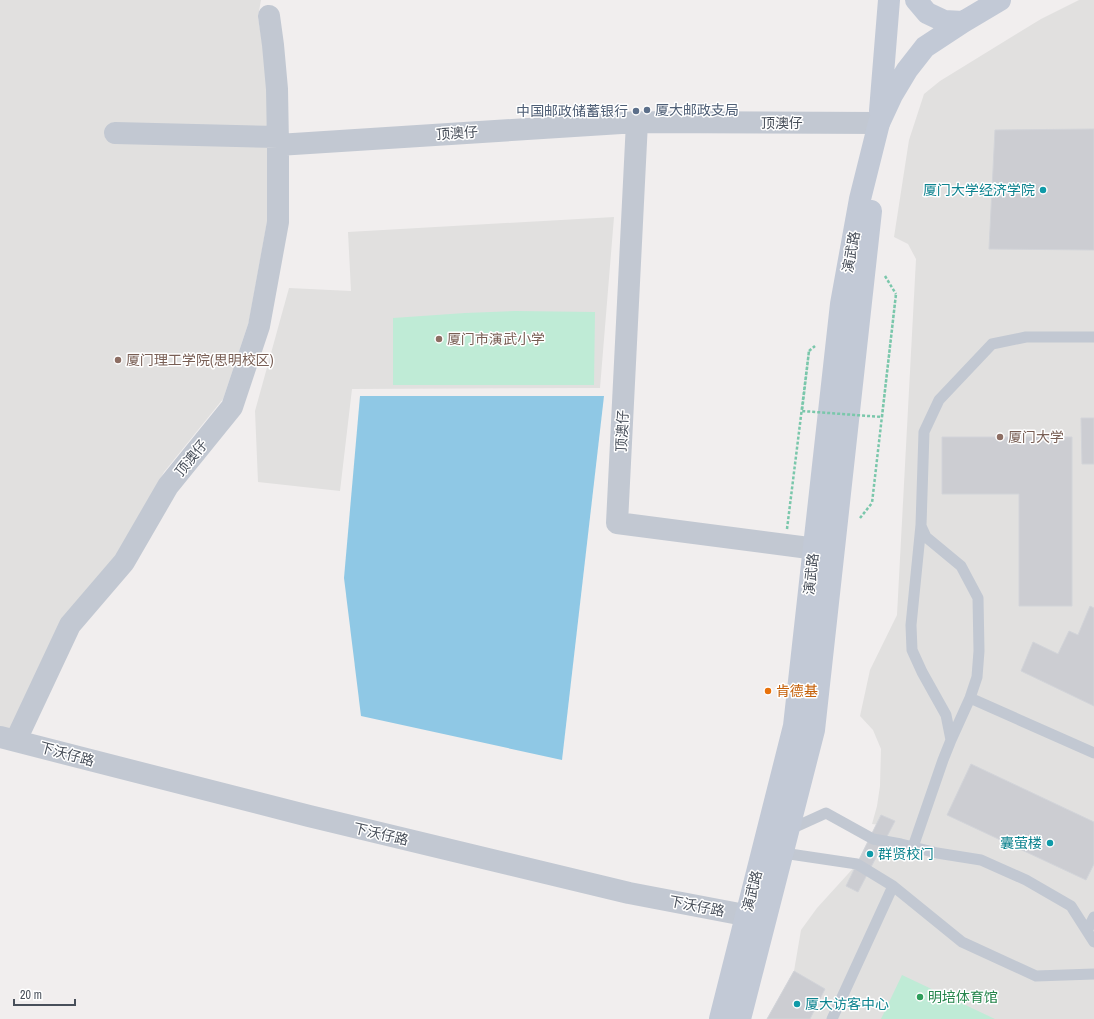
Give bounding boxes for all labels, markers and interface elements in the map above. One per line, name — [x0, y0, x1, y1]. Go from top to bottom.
place label: 厦大邮政支局 — [655, 101, 739, 119]
place label: 中国邮政储蓄银行 — [516, 102, 628, 120]
marker: 厦大邮政支局 — [642, 105, 652, 115]
marker: 中国邮政储蓄银行 — [631, 106, 641, 116]
street label: 顶澳仔 — [761, 114, 803, 132]
street label: 顶澳仔 — [435, 123, 479, 143]
place label: 厦门大学经济学院 — [923, 181, 1035, 199]
marker: 厦门大学经济学院 — [1038, 185, 1048, 195]
street label: 演武路 — [838, 230, 864, 274]
place label: 厦门市演武小学 — [447, 330, 545, 348]
marker: 厦门市演武小学 — [434, 334, 444, 344]
place label: 厦门理工学院(思明校区) — [126, 351, 274, 369]
marker: 厦门理工学院(思明校区) — [113, 355, 123, 365]
street label: 顶澳仔 — [612, 410, 632, 452]
place label: 厦门大学 — [1008, 428, 1064, 446]
marker: 厦门大学 — [995, 432, 1005, 442]
street label: 顶澳仔 — [171, 436, 211, 480]
street label: 演武路 — [800, 552, 822, 596]
place label: 肯德基 — [776, 682, 818, 700]
marker: 肯德基 — [763, 686, 773, 696]
street label: 下沃仔路 — [38, 738, 96, 770]
street label: 下沃仔路 — [352, 819, 410, 849]
place label: 囊萤楼 — [1000, 834, 1042, 852]
marker: 囊萤楼 — [1045, 838, 1055, 848]
place label: 群贤校门 — [878, 845, 934, 863]
marker: 群贤校门 — [865, 849, 875, 859]
street label: 演武路 — [738, 868, 766, 914]
street label: 下沃仔路 — [668, 892, 726, 920]
scale bar — [14, 981, 75, 1007]
text: 20 m — [20, 987, 42, 1003]
place label: 明培体育馆 — [928, 988, 998, 1006]
marker: 明培体育馆 — [915, 992, 925, 1002]
place label: 厦大访客中心 — [805, 995, 889, 1013]
marker: 厦大访客中心 — [792, 999, 802, 1009]

